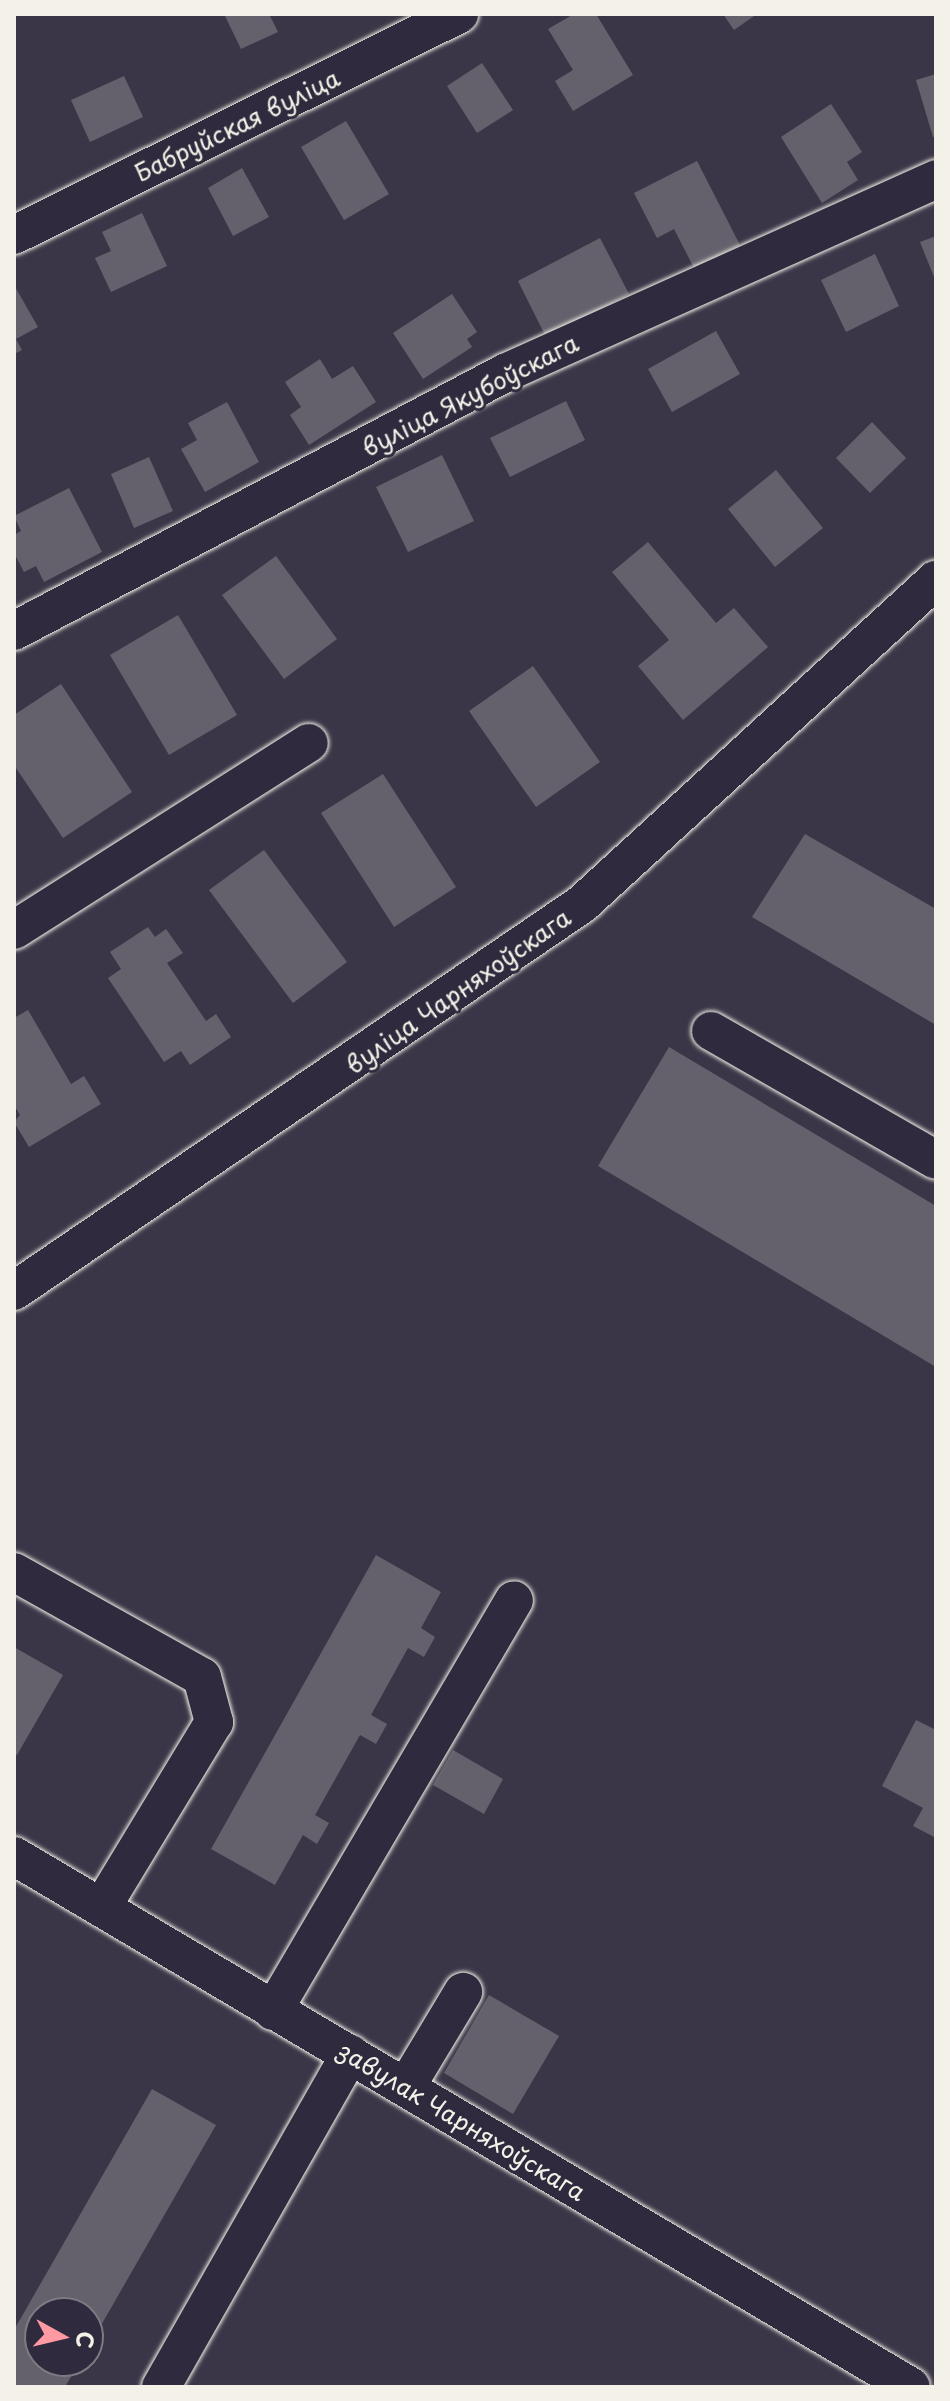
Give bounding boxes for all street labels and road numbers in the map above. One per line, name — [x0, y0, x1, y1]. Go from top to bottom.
street label: Бабруйская вуліца — [129, 63, 345, 187]
street label: вуліца Якубоўскага — [357, 328, 583, 462]
street label: вуліца Чарняхоўскага — [340, 903, 576, 1079]
street label: завулак Чарняхоўскага — [332, 2035, 592, 2207]

